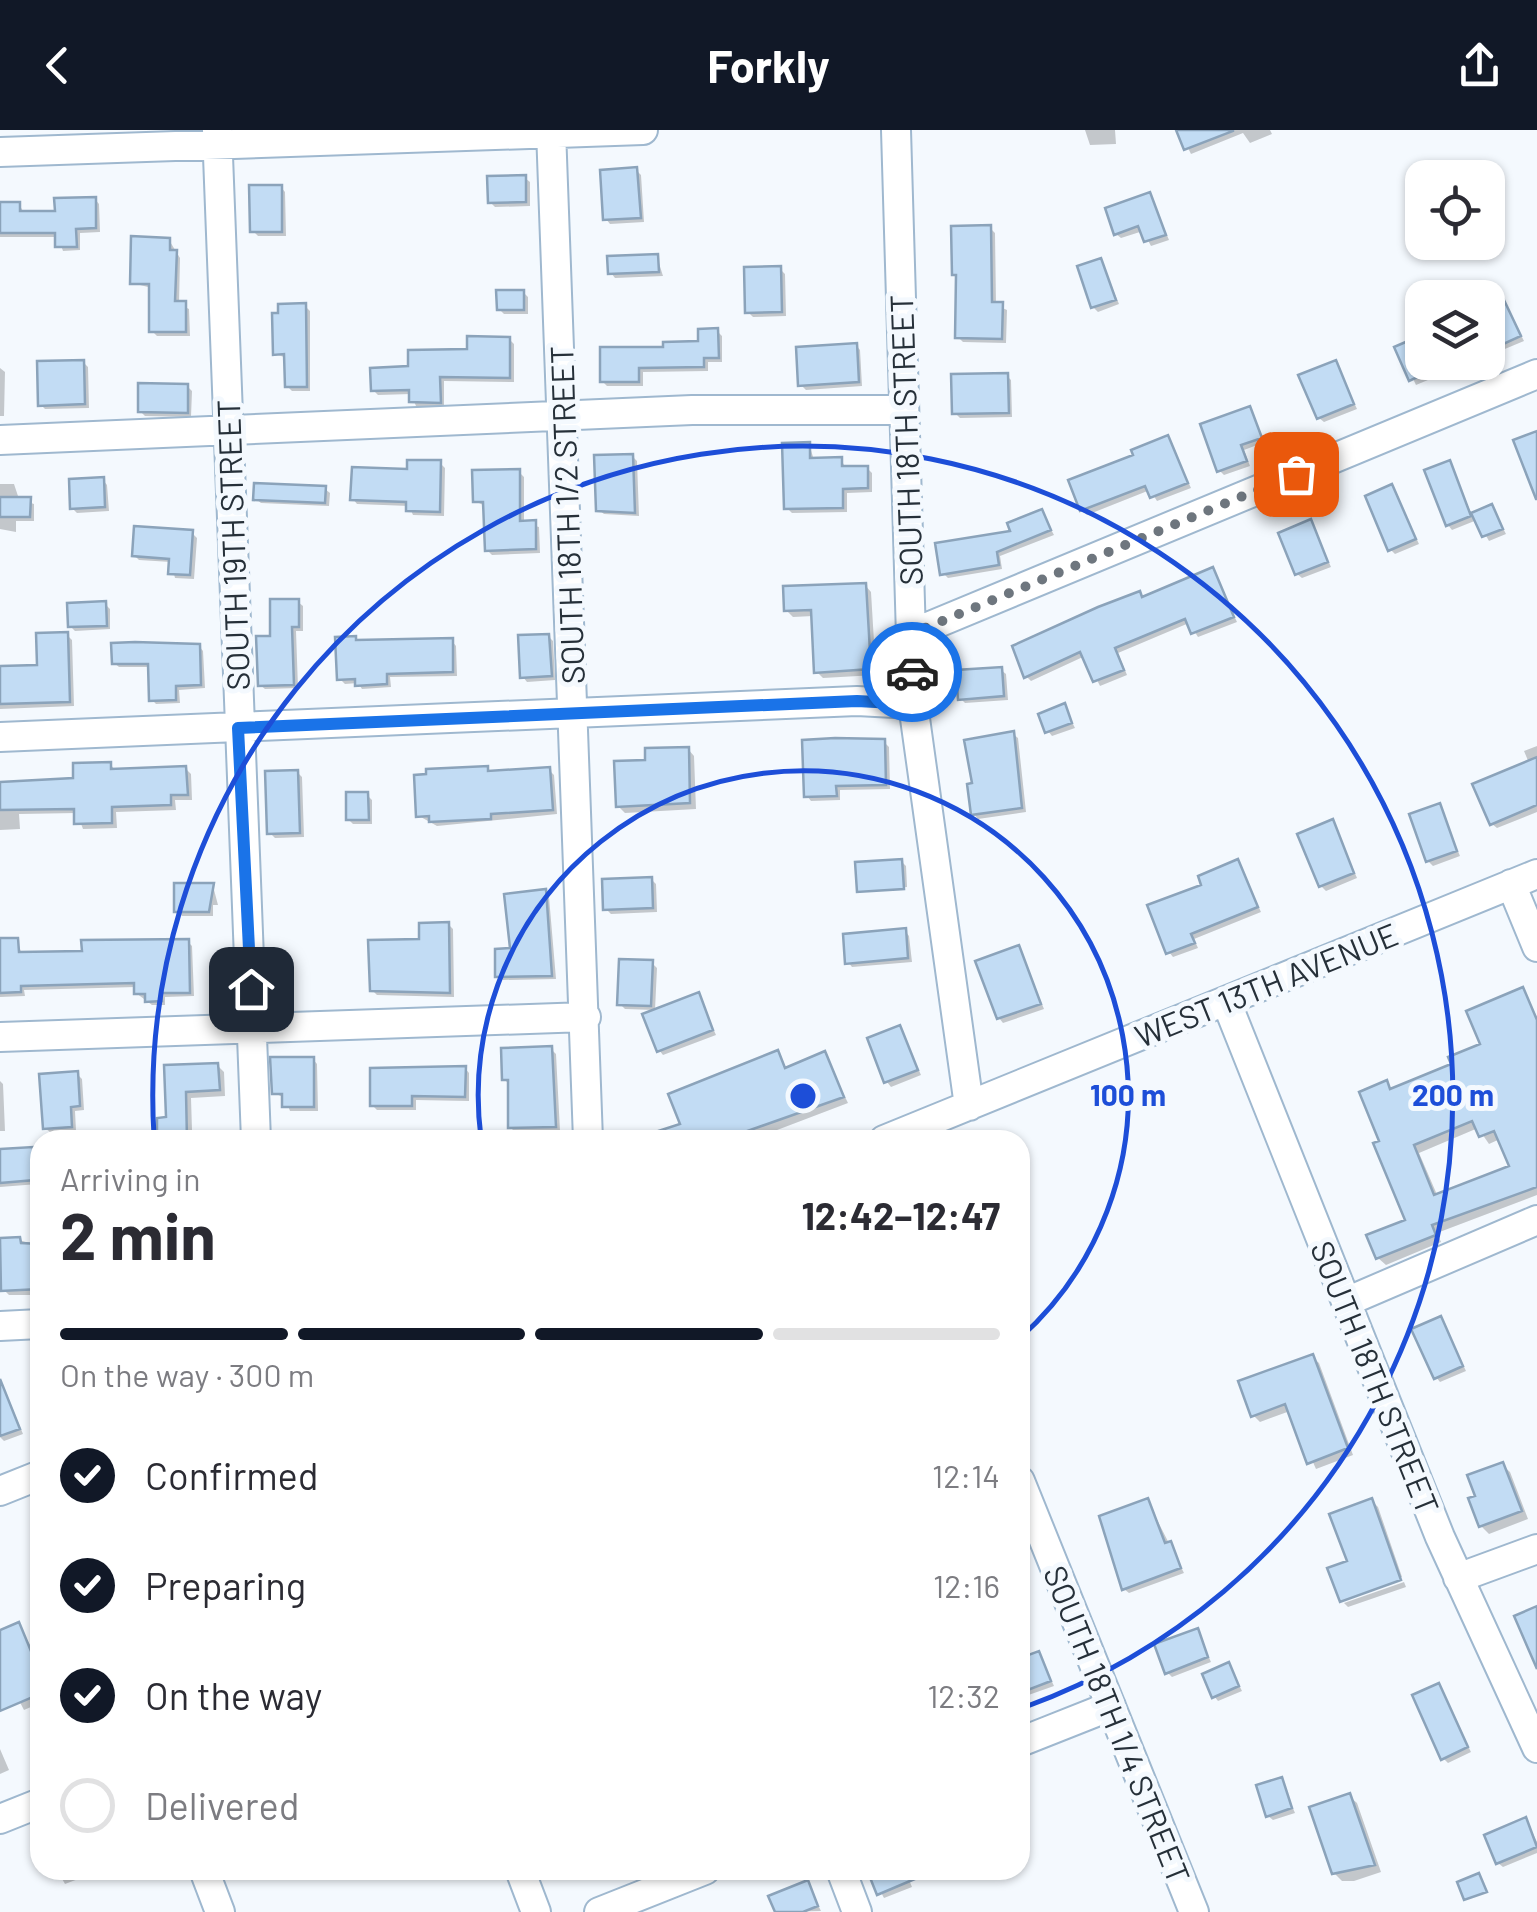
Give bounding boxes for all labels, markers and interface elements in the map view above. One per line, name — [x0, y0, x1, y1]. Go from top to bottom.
icon: back — [30, 38, 85, 93]
text: Forkly — [707, 38, 830, 92]
icon: share — [1452, 38, 1507, 93]
map controls — [1405, 160, 1505, 380]
button: locate — [1405, 160, 1505, 260]
button: layers — [1405, 280, 1505, 380]
street label: SOUTH 18TH STREET — [881, 294, 929, 586]
street label: SOUTH 18TH 1/2 STREET — [541, 345, 591, 685]
street label: SOUTH 19TH STREET — [208, 399, 256, 691]
pin — [1254, 432, 1339, 517]
icon: bag — [1269, 447, 1324, 502]
courier — [862, 622, 962, 722]
icon: car — [885, 645, 940, 700]
street label: WEST 13TH AVENUE — [1129, 914, 1403, 1054]
pin — [209, 947, 294, 1032]
icon: home — [224, 962, 279, 1017]
text: 100 m — [1090, 1076, 1166, 1112]
text: 200 m — [1412, 1076, 1494, 1112]
centre of rings — [785, 1078, 821, 1114]
text: Arriving in — [60, 1159, 200, 1197]
text: 12:42–12:47 — [801, 1192, 1000, 1238]
text: 2 min — [60, 1195, 216, 1273]
street label: SOUTH 18TH STREET — [1304, 1235, 1448, 1519]
text: On the way · 300 m — [60, 1355, 314, 1393]
icon: check — [60, 1448, 115, 1503]
text: Confirmed — [145, 1452, 318, 1498]
text: 12:14 — [932, 1456, 1000, 1494]
icon: check — [60, 1558, 115, 1613]
street label: SOUTH 18TH 1/4 STREET — [1037, 1560, 1199, 1888]
text: Preparing — [145, 1562, 306, 1608]
text: 12:16 — [933, 1566, 1000, 1604]
icon: check — [60, 1668, 115, 1723]
text: On the way — [145, 1672, 322, 1718]
text: 12:32 — [927, 1676, 1000, 1714]
text: Delivered — [145, 1782, 299, 1828]

